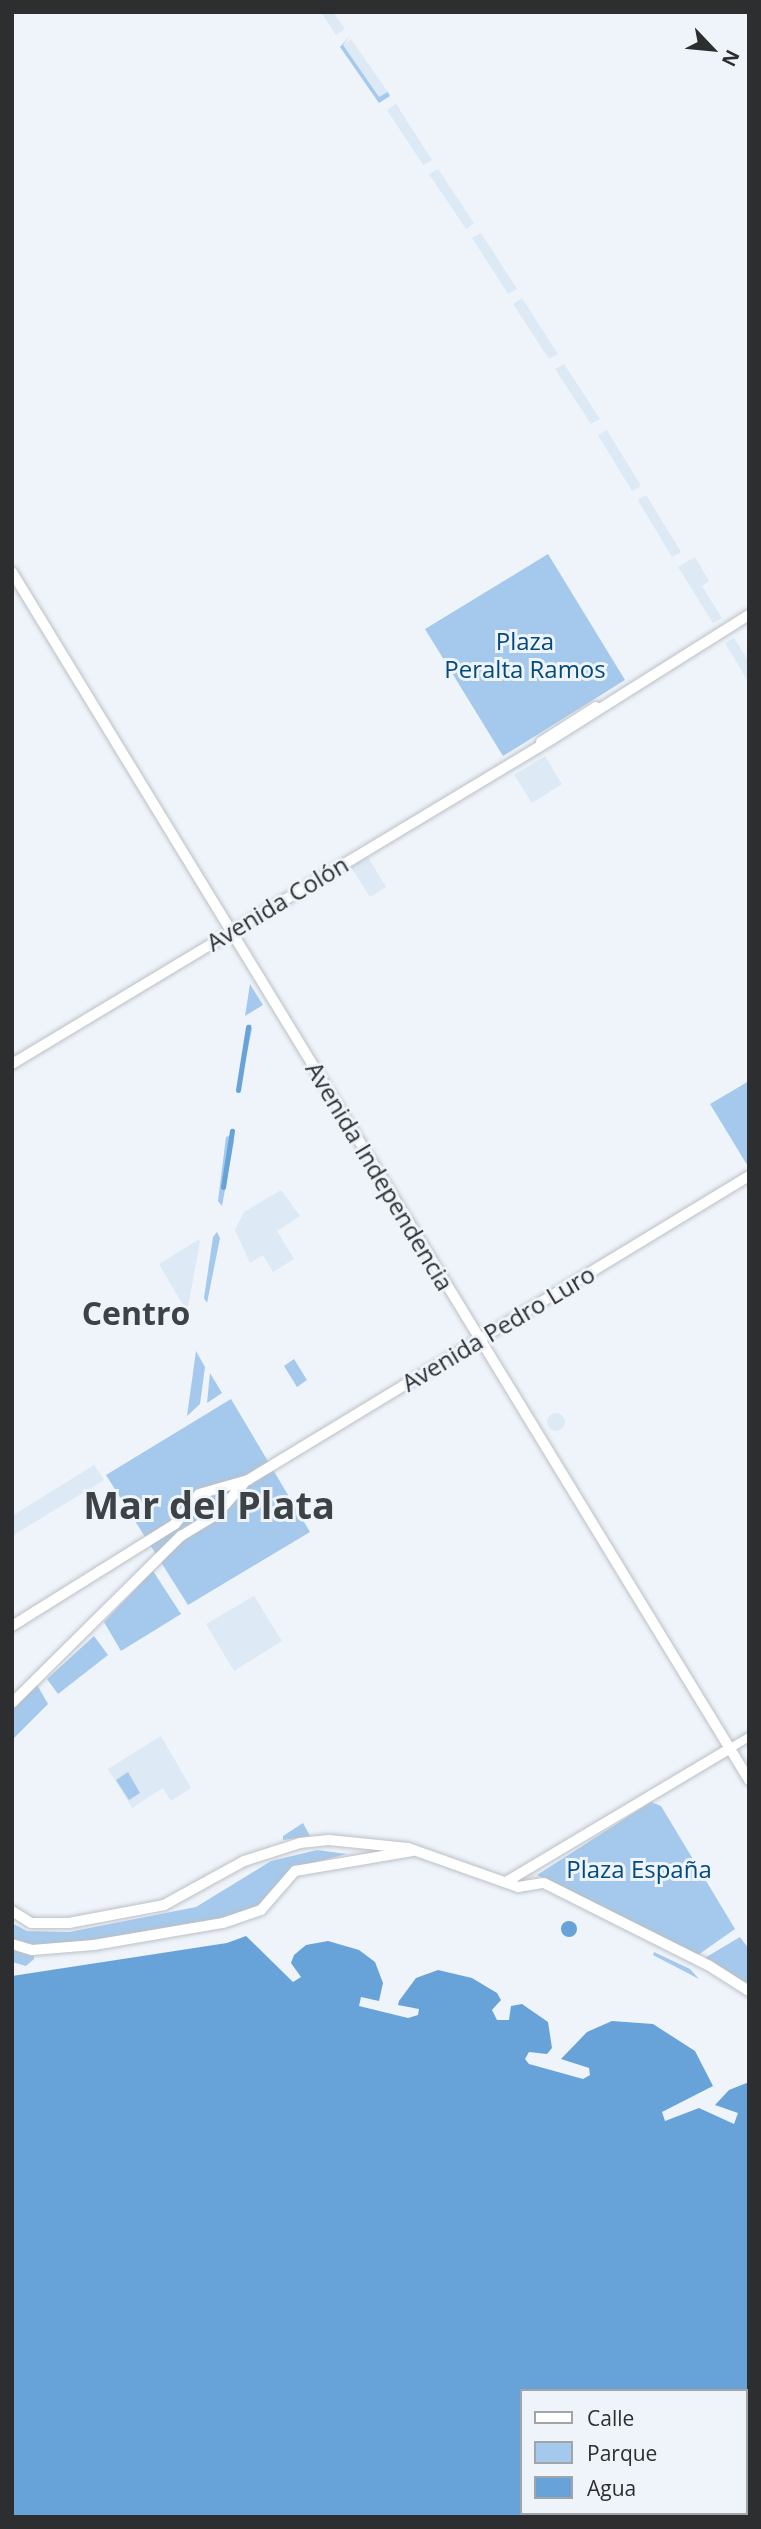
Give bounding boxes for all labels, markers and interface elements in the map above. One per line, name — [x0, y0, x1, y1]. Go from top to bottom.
north arrow — [677, 14, 747, 84]
text: N — [716, 46, 746, 71]
park label: Plaza Peralta Ramos — [444, 627, 606, 683]
street label: Avenida Colón — [201, 849, 353, 957]
street label: Avenida Independencia — [300, 1056, 460, 1296]
street label: Avenida Pedro Luro — [396, 1259, 600, 1397]
district label: Centro — [82, 1294, 190, 1332]
district label: Mar del Plata — [83, 1482, 335, 1528]
park label: Plaza España — [566, 1855, 712, 1883]
legend — [520, 2389, 747, 2515]
text: Calle — [587, 2404, 634, 2432]
text: Parque — [587, 2439, 657, 2467]
text: Agua — [587, 2474, 636, 2502]

